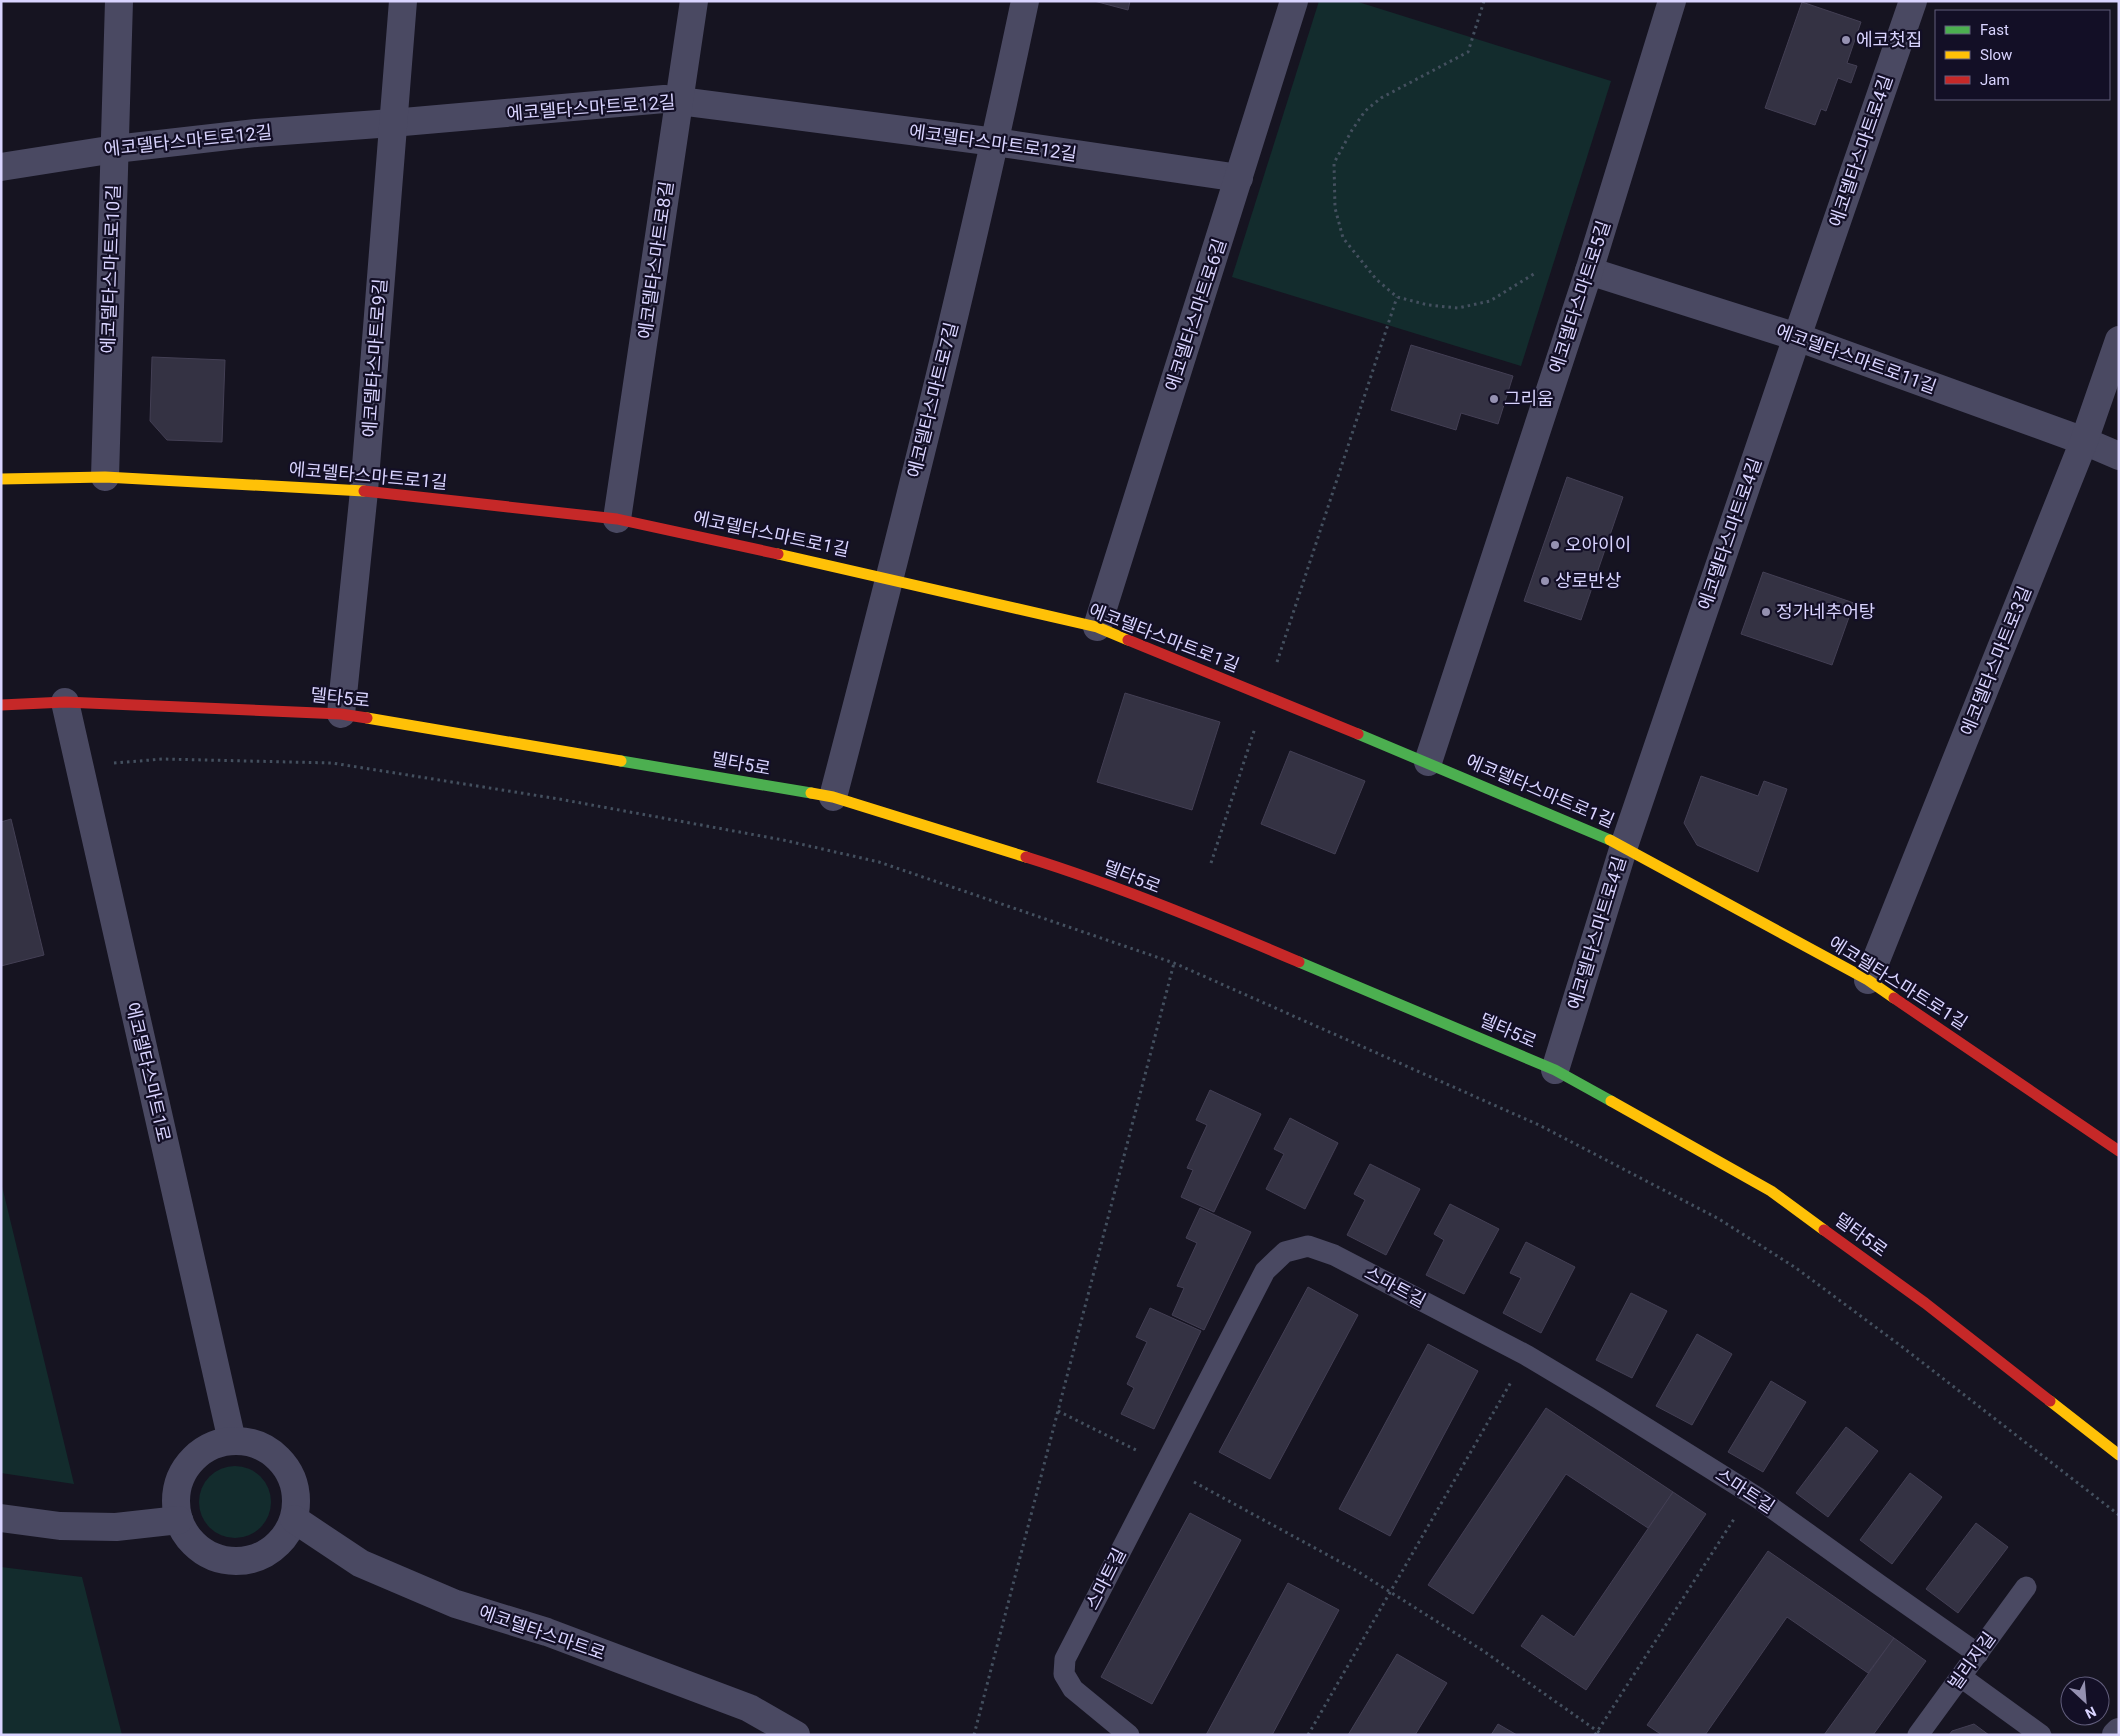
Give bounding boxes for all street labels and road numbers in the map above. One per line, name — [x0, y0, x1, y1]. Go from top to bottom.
street label: 에코델타스마트로4길 — [1825, 72, 1896, 229]
street label: 에코델타스마트로12길 — [506, 91, 676, 124]
street label: 에코델타스마트로12길 — [908, 120, 1078, 165]
street label: 에코델타스마트로12길 — [103, 121, 273, 160]
street label: 에코델타스마트로8길 — [634, 180, 677, 340]
street label: 에코델타스마트로10길 — [97, 184, 124, 354]
street label: 에코델타스마트로5길 — [1545, 218, 1614, 376]
street label: 에코델타스마트로6길 — [1161, 236, 1230, 394]
street label: 에코델타스마트로9길 — [358, 278, 391, 438]
street label: 에코델타스마트로7길 — [903, 320, 962, 480]
street label: 에코델타스마트로11길 — [1773, 320, 1939, 397]
street label: 에코델타스마트로4길 — [1694, 455, 1765, 612]
street label: 에코델타스마트로1길 — [288, 458, 448, 493]
street label: 에코델타스마트로1길 — [691, 507, 851, 560]
street label: 에코델타스마트로3길 — [1956, 583, 2035, 739]
street label: 에코델타스마트로1길 — [1086, 599, 1242, 676]
street label: 델타5로 — [309, 684, 371, 711]
street label: 델타5로 — [710, 748, 772, 779]
street label: 에코델타스마트로1길 — [1463, 750, 1618, 831]
street label: 에코델타스마트로4길 — [1563, 854, 1630, 1012]
street label: 델타5로 — [1101, 856, 1164, 897]
street label: 에코델타스마트로1길 — [1825, 932, 1971, 1034]
street label: 에코델타스마트1로 — [122, 1000, 175, 1144]
street label: 델타5로 — [1477, 1009, 1540, 1052]
street label: 델타5로 — [1831, 1209, 1892, 1261]
street label: 스마트길 — [1361, 1262, 1429, 1311]
street label: 스마트길 — [1712, 1464, 1779, 1517]
street label: 스마트길 — [1081, 1544, 1130, 1613]
street label: 에코델타스마트로 — [476, 1601, 608, 1664]
street label: 빌리지길 — [1944, 1628, 2000, 1694]

